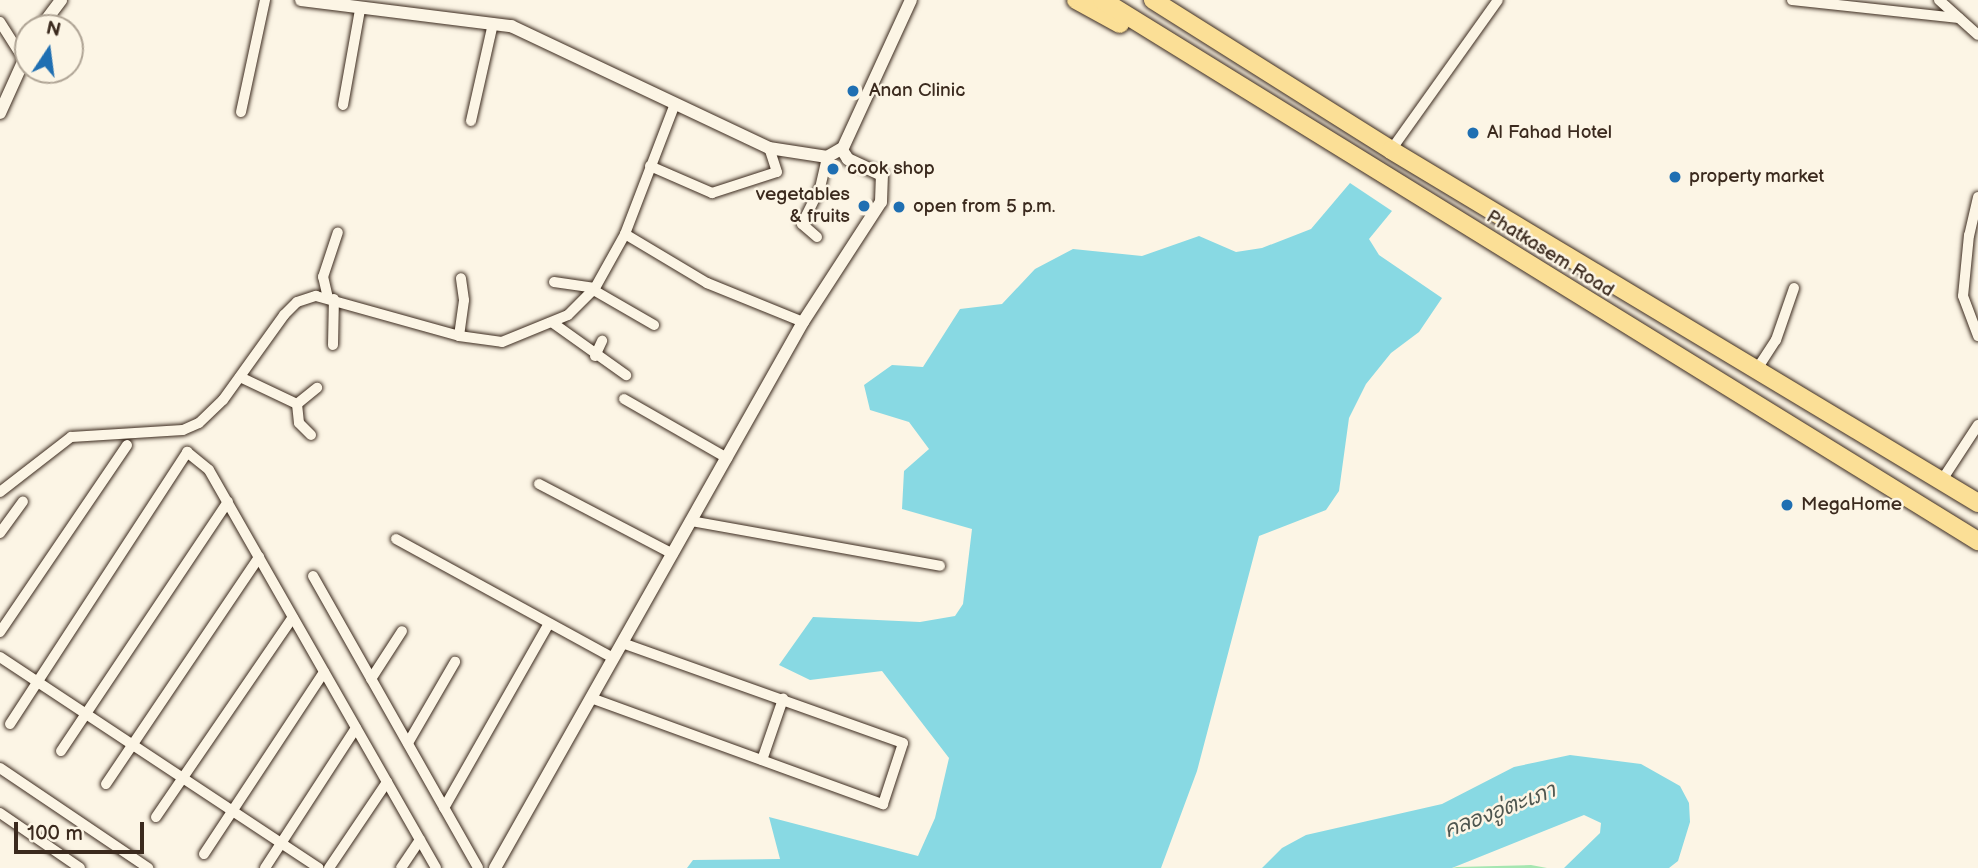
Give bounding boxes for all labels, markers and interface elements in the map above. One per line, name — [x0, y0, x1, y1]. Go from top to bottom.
north arrow — [14, 14, 84, 84]
text: N — [44, 17, 63, 43]
place label: Anan Clinic — [869, 80, 965, 102]
marker: Anan Clinic — [843, 81, 863, 101]
place label: Al Fahad Hotel — [1487, 122, 1612, 144]
marker: Al Fahad Hotel — [1465, 125, 1481, 141]
place label: cook shop — [847, 158, 935, 180]
marker: cook shop — [825, 161, 841, 177]
place label: property market — [1689, 166, 1826, 188]
marker: property market — [1667, 169, 1683, 185]
place label: vegetables & fruits — [756, 184, 850, 228]
place label: open from 5 p.m. — [913, 196, 1055, 218]
marker: vegetables & fruits — [856, 198, 872, 214]
marker: open from 5 p.m. — [891, 199, 907, 215]
street label: Phatkasem Road — [1482, 206, 1618, 302]
place label: MegaHome — [1801, 494, 1902, 516]
marker: MegaHome — [1779, 497, 1795, 513]
water label: คลองอู่ตะเภา — [1441, 778, 1559, 844]
scale bar — [18, 808, 147, 852]
text: 100 m — [27, 821, 83, 846]

